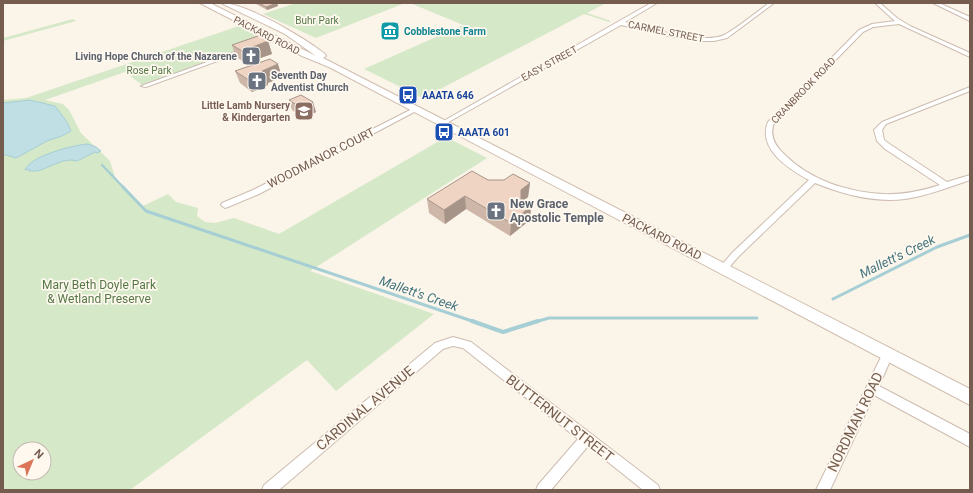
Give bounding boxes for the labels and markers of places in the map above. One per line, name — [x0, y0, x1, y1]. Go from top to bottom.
museum icon: Cobblestone Farm — [379, 20, 401, 42]
place label: Cobblestone Farm — [404, 26, 486, 37]
church icon: Living Hope Church of the Nazarene — [240, 45, 262, 67]
place label: Living Hope Church of the Nazarene — [75, 51, 238, 62]
church icon: Seventh Day Adventist Church — [246, 70, 268, 92]
place label: Seventh Day Adventist Church — [271, 70, 349, 93]
bus stop icon: AAATA 646 — [397, 84, 419, 106]
place label: AAATA 646 — [422, 90, 474, 101]
place label: Little Lamb Nursery & Kindergarten — [201, 100, 291, 123]
school or university icon: Little Lamb Nursery & Kindergarten — [293, 100, 315, 122]
bus stop icon: AAATA 601 — [433, 121, 455, 143]
place label: AAATA 601 — [458, 127, 510, 138]
place label: New Grace Apostolic Temple — [510, 197, 604, 225]
church icon: New Grace Apostolic Temple — [485, 200, 507, 222]

